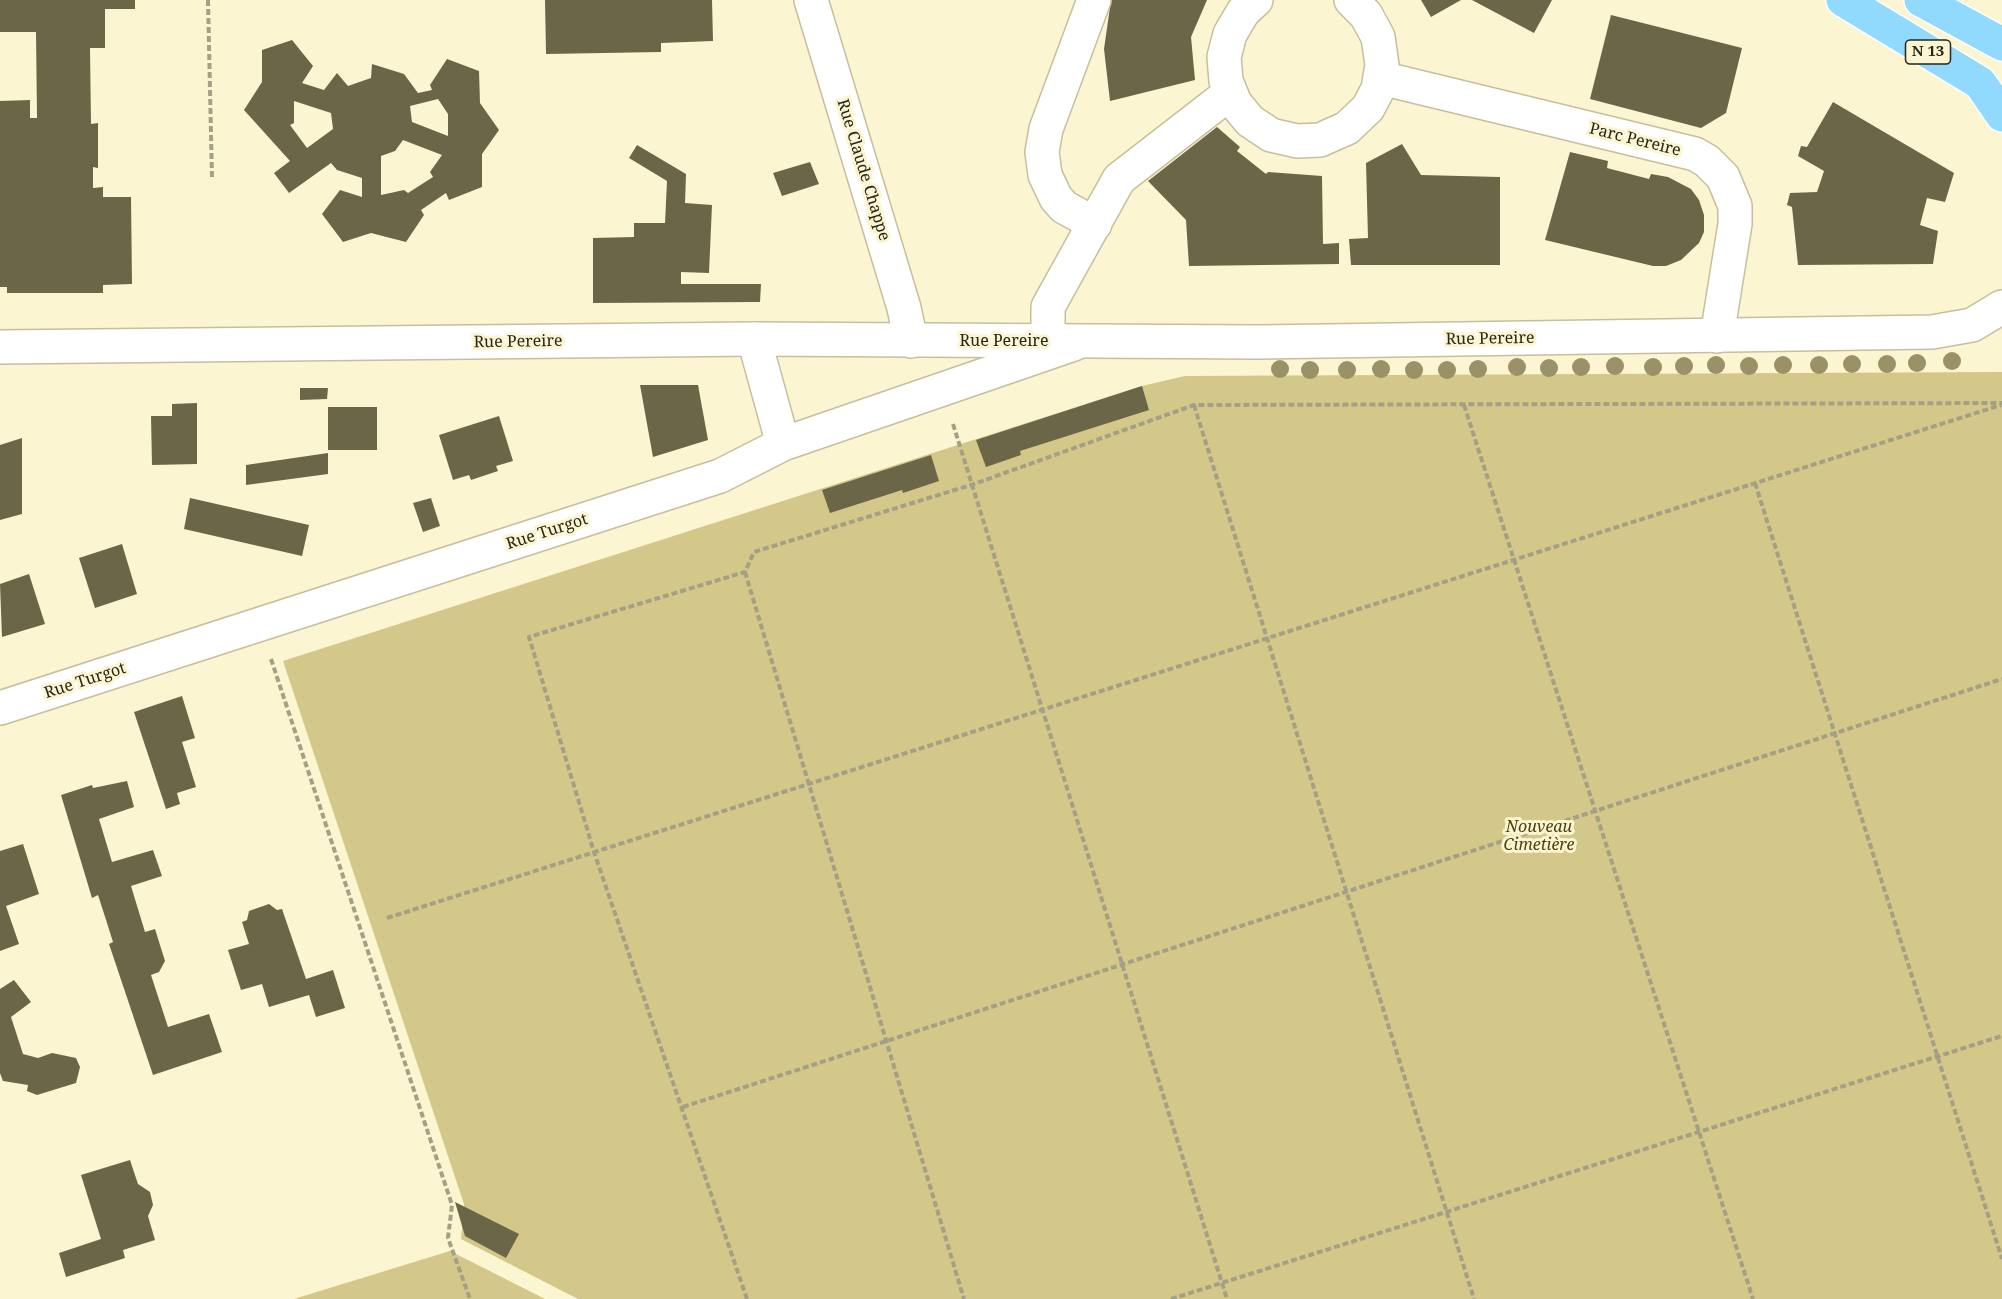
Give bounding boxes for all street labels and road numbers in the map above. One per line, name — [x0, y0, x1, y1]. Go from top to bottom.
road number: N 13 — [1906, 40, 1950, 64]
street label: Rue Claude Chappe — [832, 97, 894, 243]
street label: Parc Pereire — [1587, 119, 1683, 161]
street label: Rue Pereire — [1445, 329, 1535, 349]
street label: Rue Pereire — [960, 331, 1048, 351]
street label: Rue Pereire — [473, 332, 563, 352]
street label: Rue Turgot — [504, 510, 590, 554]
street label: Rue Turgot — [42, 659, 128, 703]

